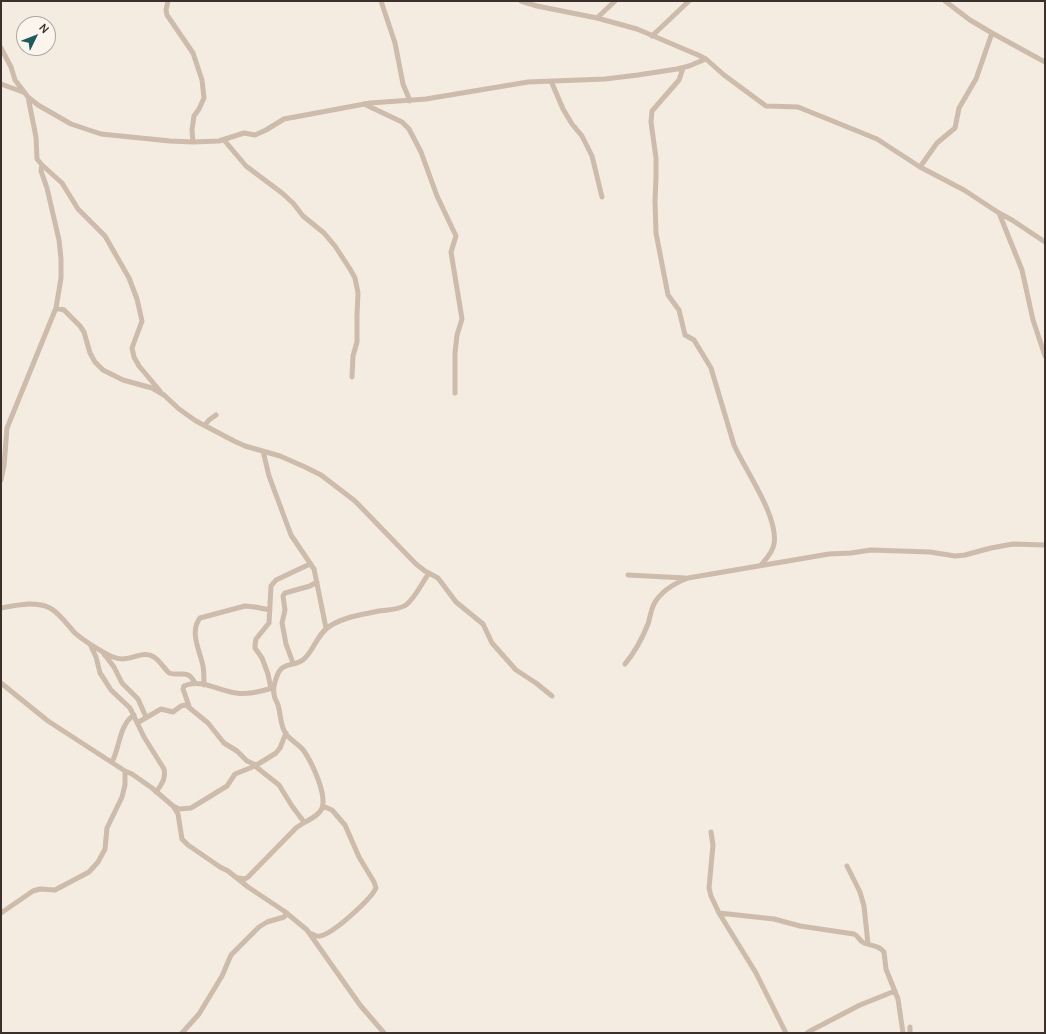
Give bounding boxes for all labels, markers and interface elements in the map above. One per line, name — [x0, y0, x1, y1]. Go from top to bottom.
north arrow — [16, 16, 56, 56]
text: N — [36, 20, 53, 36]

